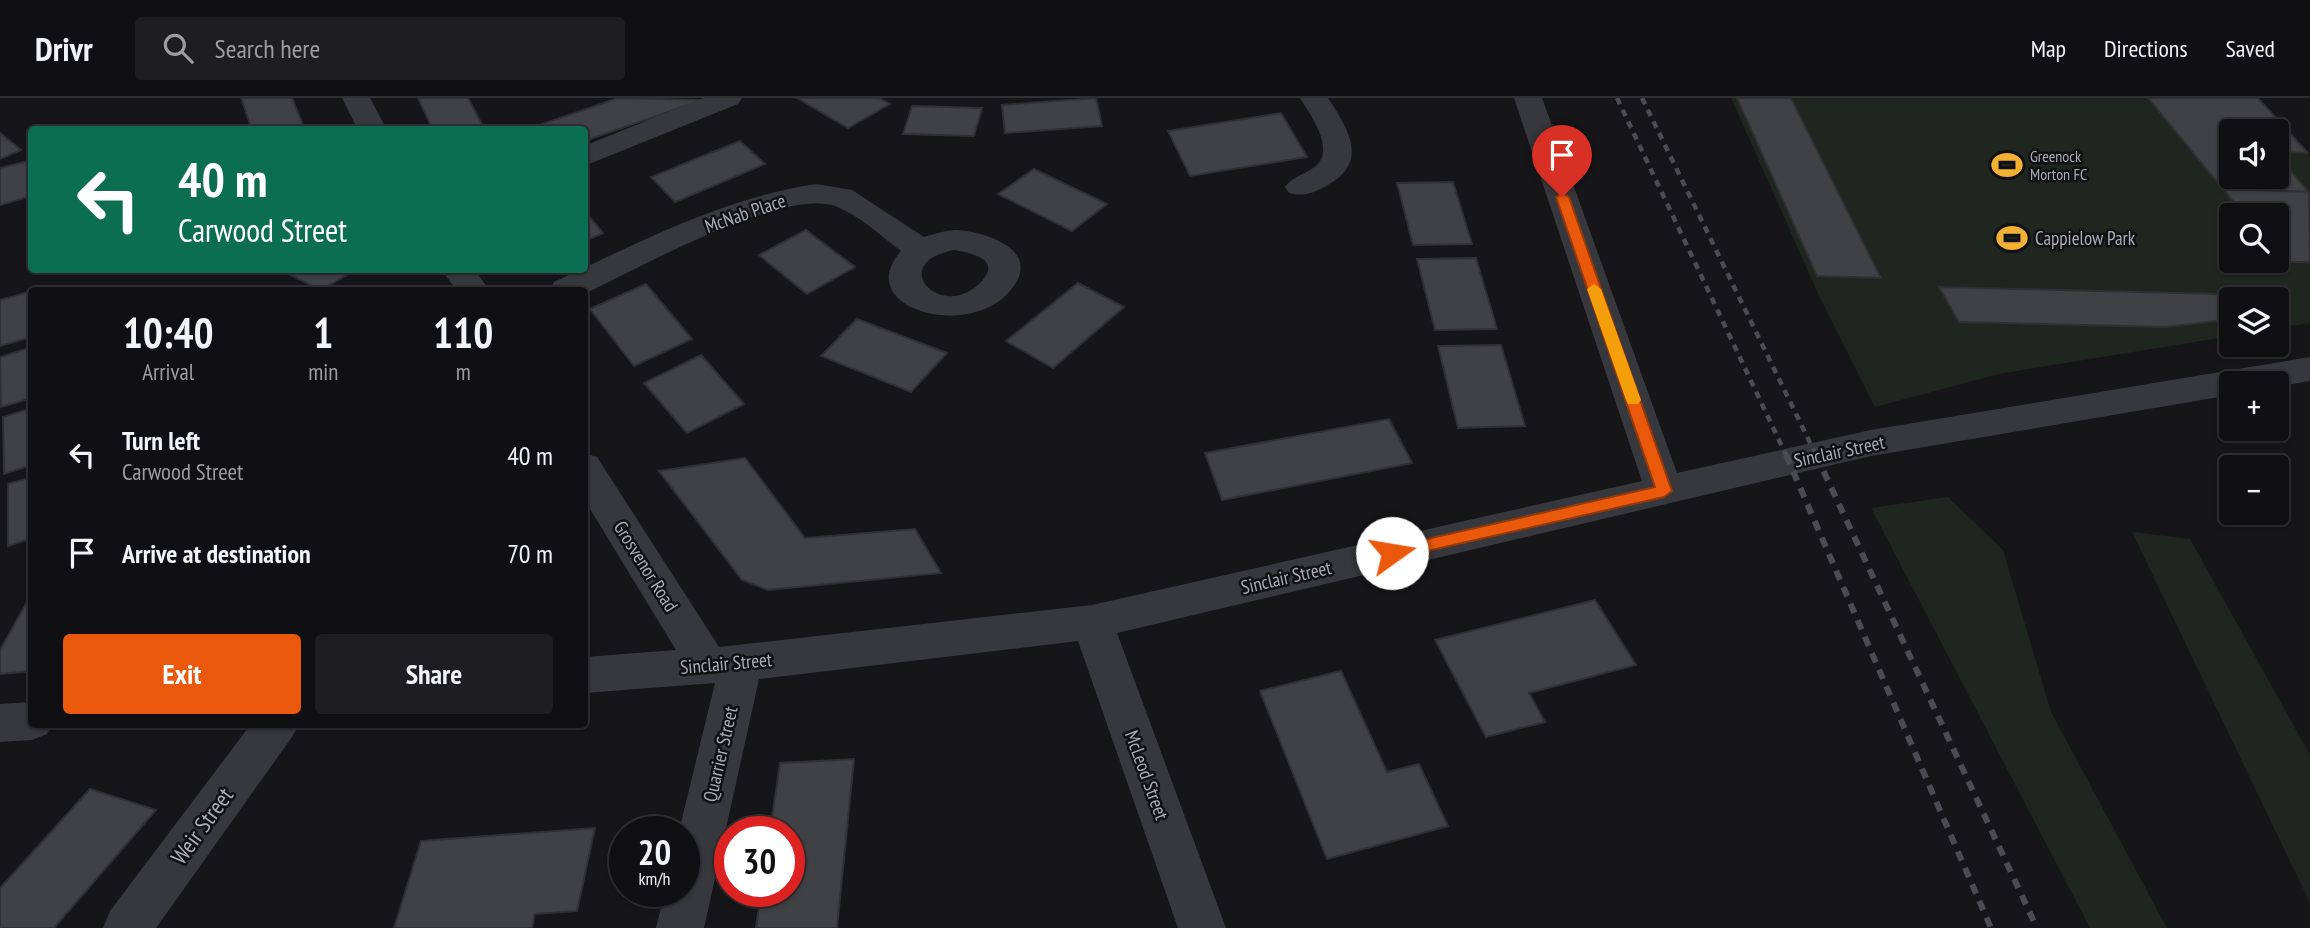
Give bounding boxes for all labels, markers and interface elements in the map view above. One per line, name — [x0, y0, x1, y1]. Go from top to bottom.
search box — [135, 17, 625, 80]
text: Drivr — [35, 27, 93, 70]
icon: search — [159, 29, 197, 67]
text: Search here — [215, 32, 320, 65]
text: Map — [2031, 33, 2066, 64]
text: Directions — [2104, 33, 2188, 64]
text: Saved — [2226, 33, 2275, 64]
map controls — [2219, 119, 2289, 525]
button: sound — [2219, 119, 2289, 189]
pin — [1532, 125, 1592, 197]
icon: arrive — [1543, 136, 1581, 174]
place label: Greenock Morton FC — [2030, 146, 2087, 184]
text: 40 m — [178, 147, 267, 211]
sports icon: Greenock Morton FC — [1990, 148, 2024, 182]
icon: left — [63, 154, 154, 245]
street label: McNab Place — [701, 188, 789, 238]
button: search — [2219, 203, 2289, 273]
text: Carwood Street — [178, 209, 347, 251]
sports icon: Cappielow Park — [1995, 221, 2029, 255]
place label: Cappielow Park — [2035, 226, 2136, 250]
button: layers — [2219, 287, 2289, 357]
text: 10:40 — [123, 305, 214, 360]
text: 1 — [313, 305, 333, 360]
text: 110 — [433, 305, 493, 360]
text: Arrival — [142, 357, 194, 386]
text: min — [308, 357, 338, 386]
text: m — [456, 357, 471, 386]
button: + — [2219, 371, 2289, 441]
text: Turn left — [122, 424, 200, 457]
street label: Sinclair Street — [1791, 430, 1887, 472]
icon: left — [63, 436, 101, 474]
text: 40 m — [507, 439, 553, 472]
button: − — [2219, 455, 2289, 525]
text: Carwood Street — [122, 457, 243, 486]
street label: Grosvenor Road — [609, 516, 683, 616]
position arrow — [1355, 516, 1429, 590]
icon: arrive — [63, 534, 101, 572]
text: Arrive at destination — [122, 537, 311, 570]
text: 70 m — [507, 537, 553, 570]
street label: Sinclair Street — [1238, 555, 1334, 599]
button: Exit — [63, 634, 301, 714]
button: Share — [315, 634, 553, 714]
street label: Sinclair Street — [679, 647, 774, 679]
street label: Quarrier Street — [697, 703, 743, 804]
street label: McLeod Street — [1120, 727, 1175, 824]
street label: Weir Street — [164, 781, 240, 870]
speed limit sign: 30 — [714, 816, 805, 907]
text: 20 — [638, 829, 671, 875]
text: km/h — [639, 867, 670, 890]

